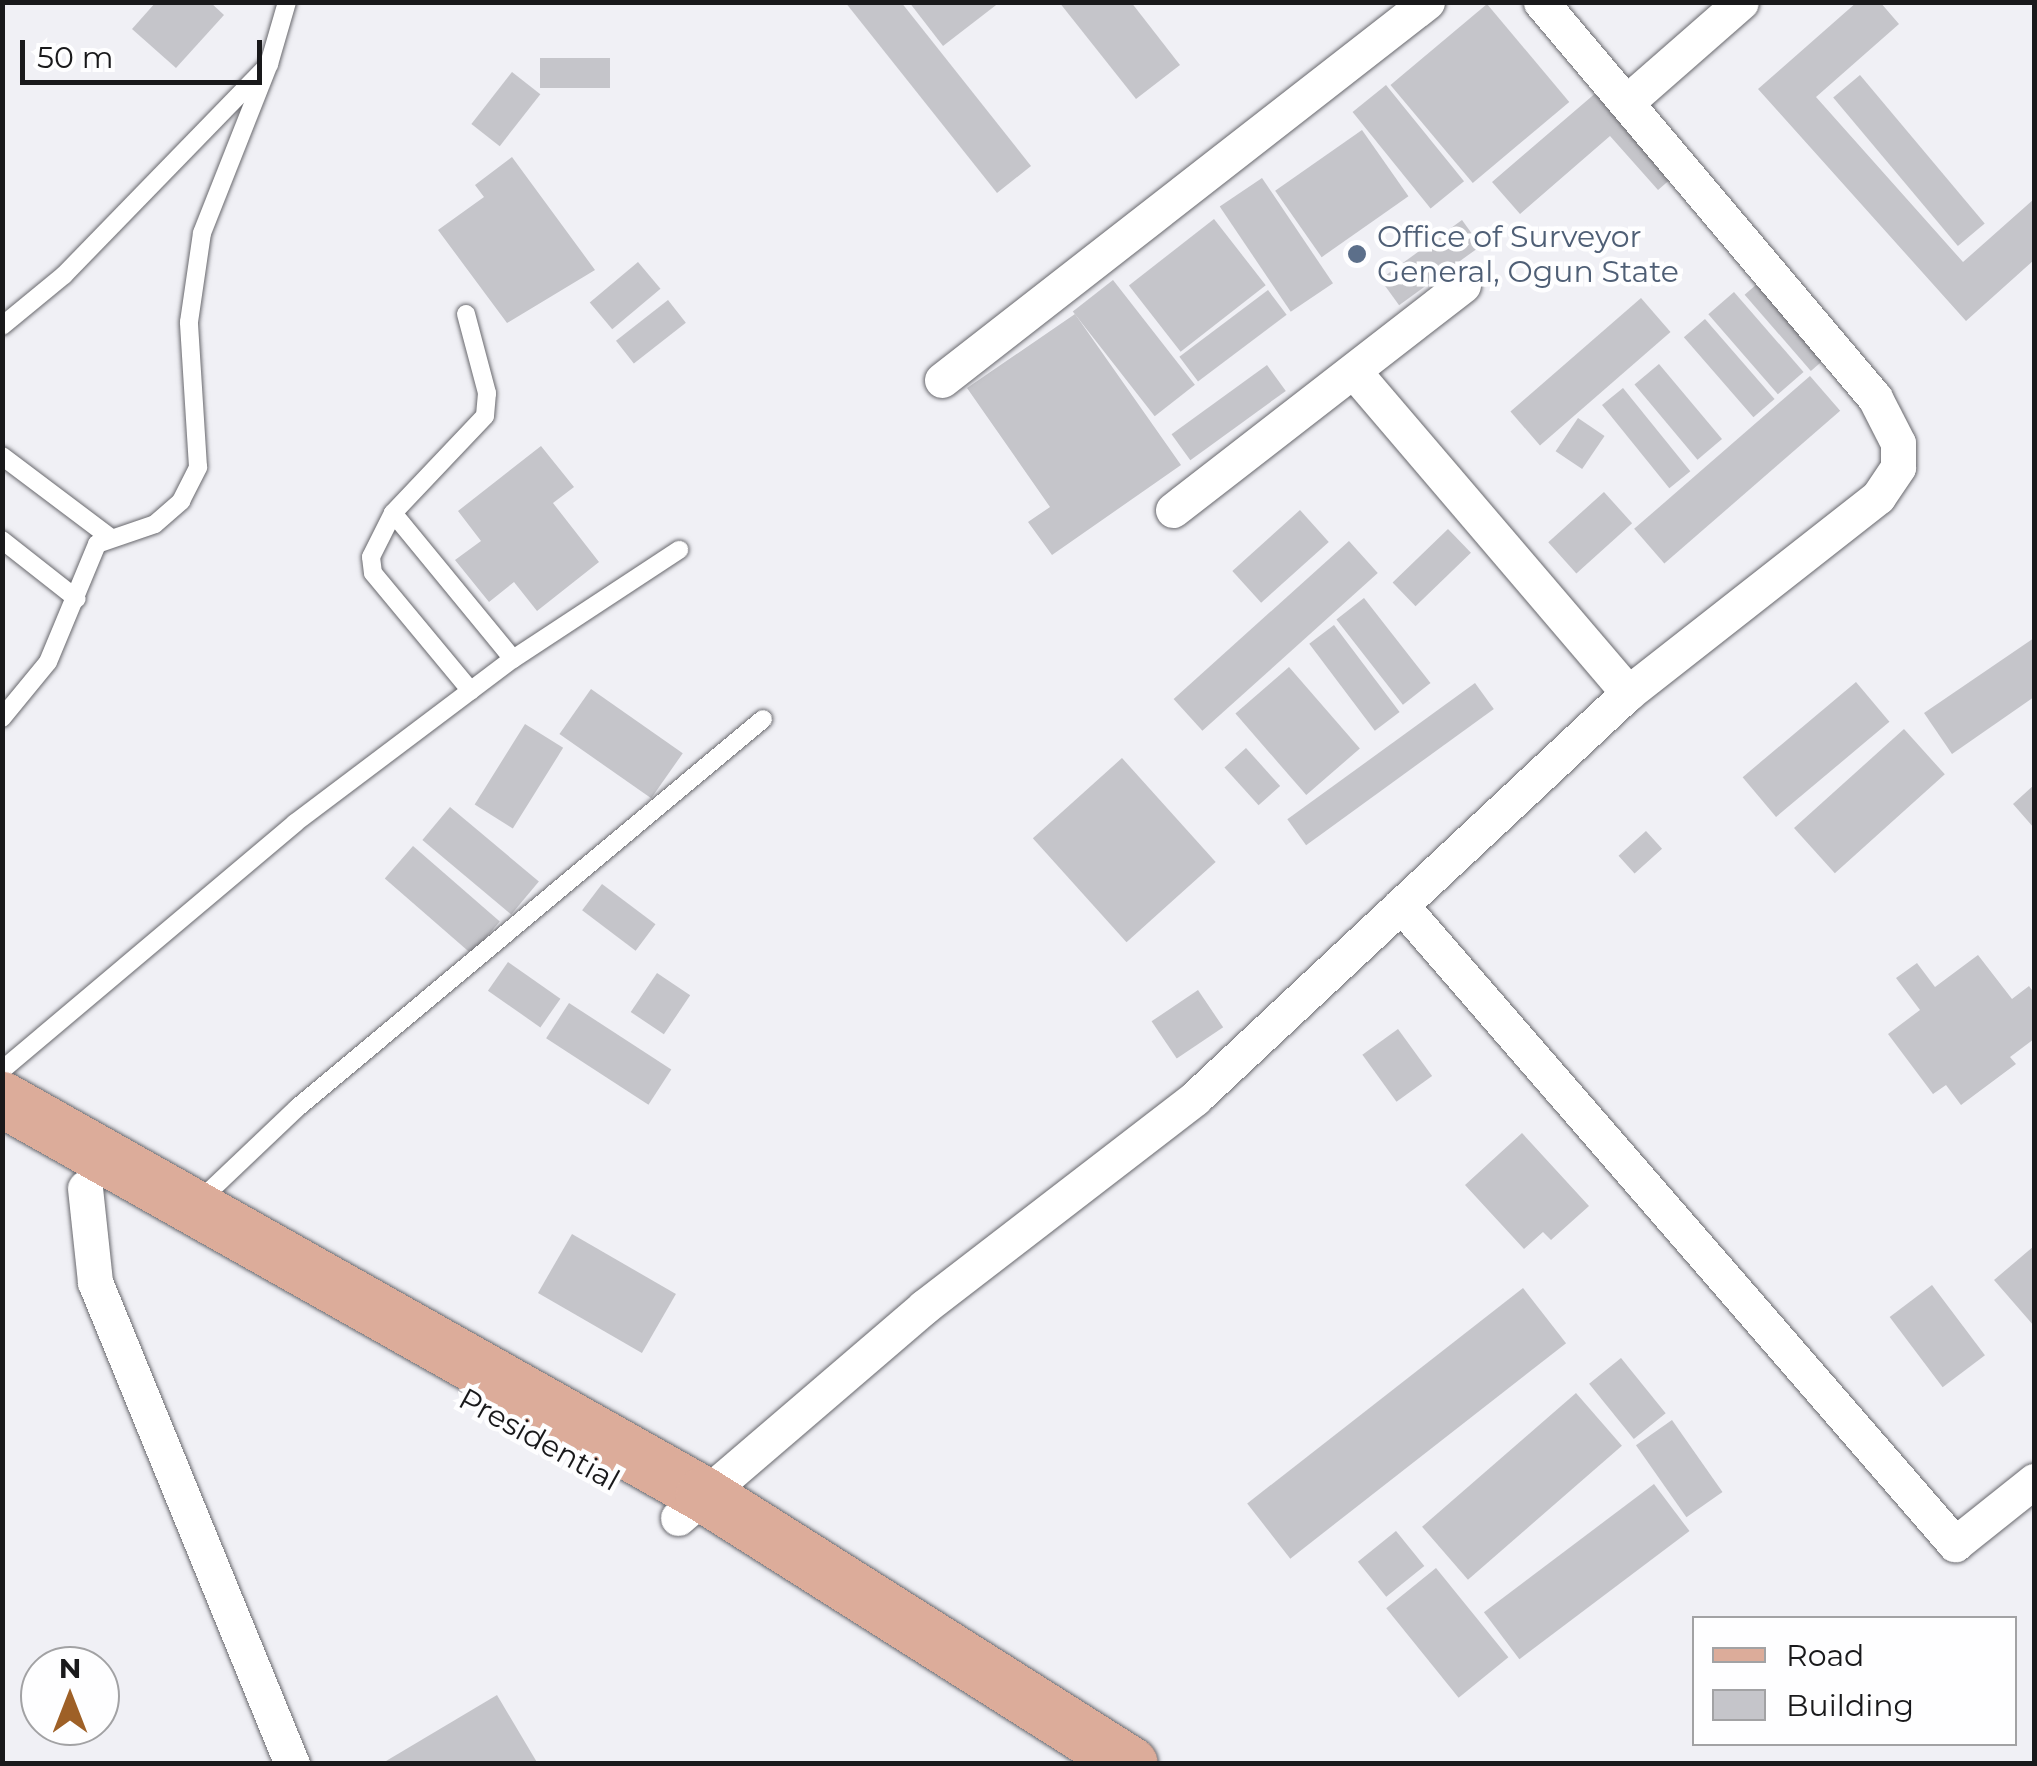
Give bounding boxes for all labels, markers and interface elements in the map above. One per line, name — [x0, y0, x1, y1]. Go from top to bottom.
scale bar — [25, 20, 268, 82]
text: 50 m — [37, 39, 114, 76]
place label: Office of Surveyor General, Ogun State — [1377, 219, 1679, 290]
marker: Office of Surveyor General, Ogun State — [1346, 243, 1368, 265]
street label: Presidential — [452, 1381, 626, 1499]
legend — [1692, 1616, 2017, 1746]
text: Road — [1786, 1637, 1864, 1674]
north arrow — [20, 1646, 120, 1746]
text: N — [59, 1651, 81, 1685]
text: Building — [1786, 1687, 1914, 1724]

